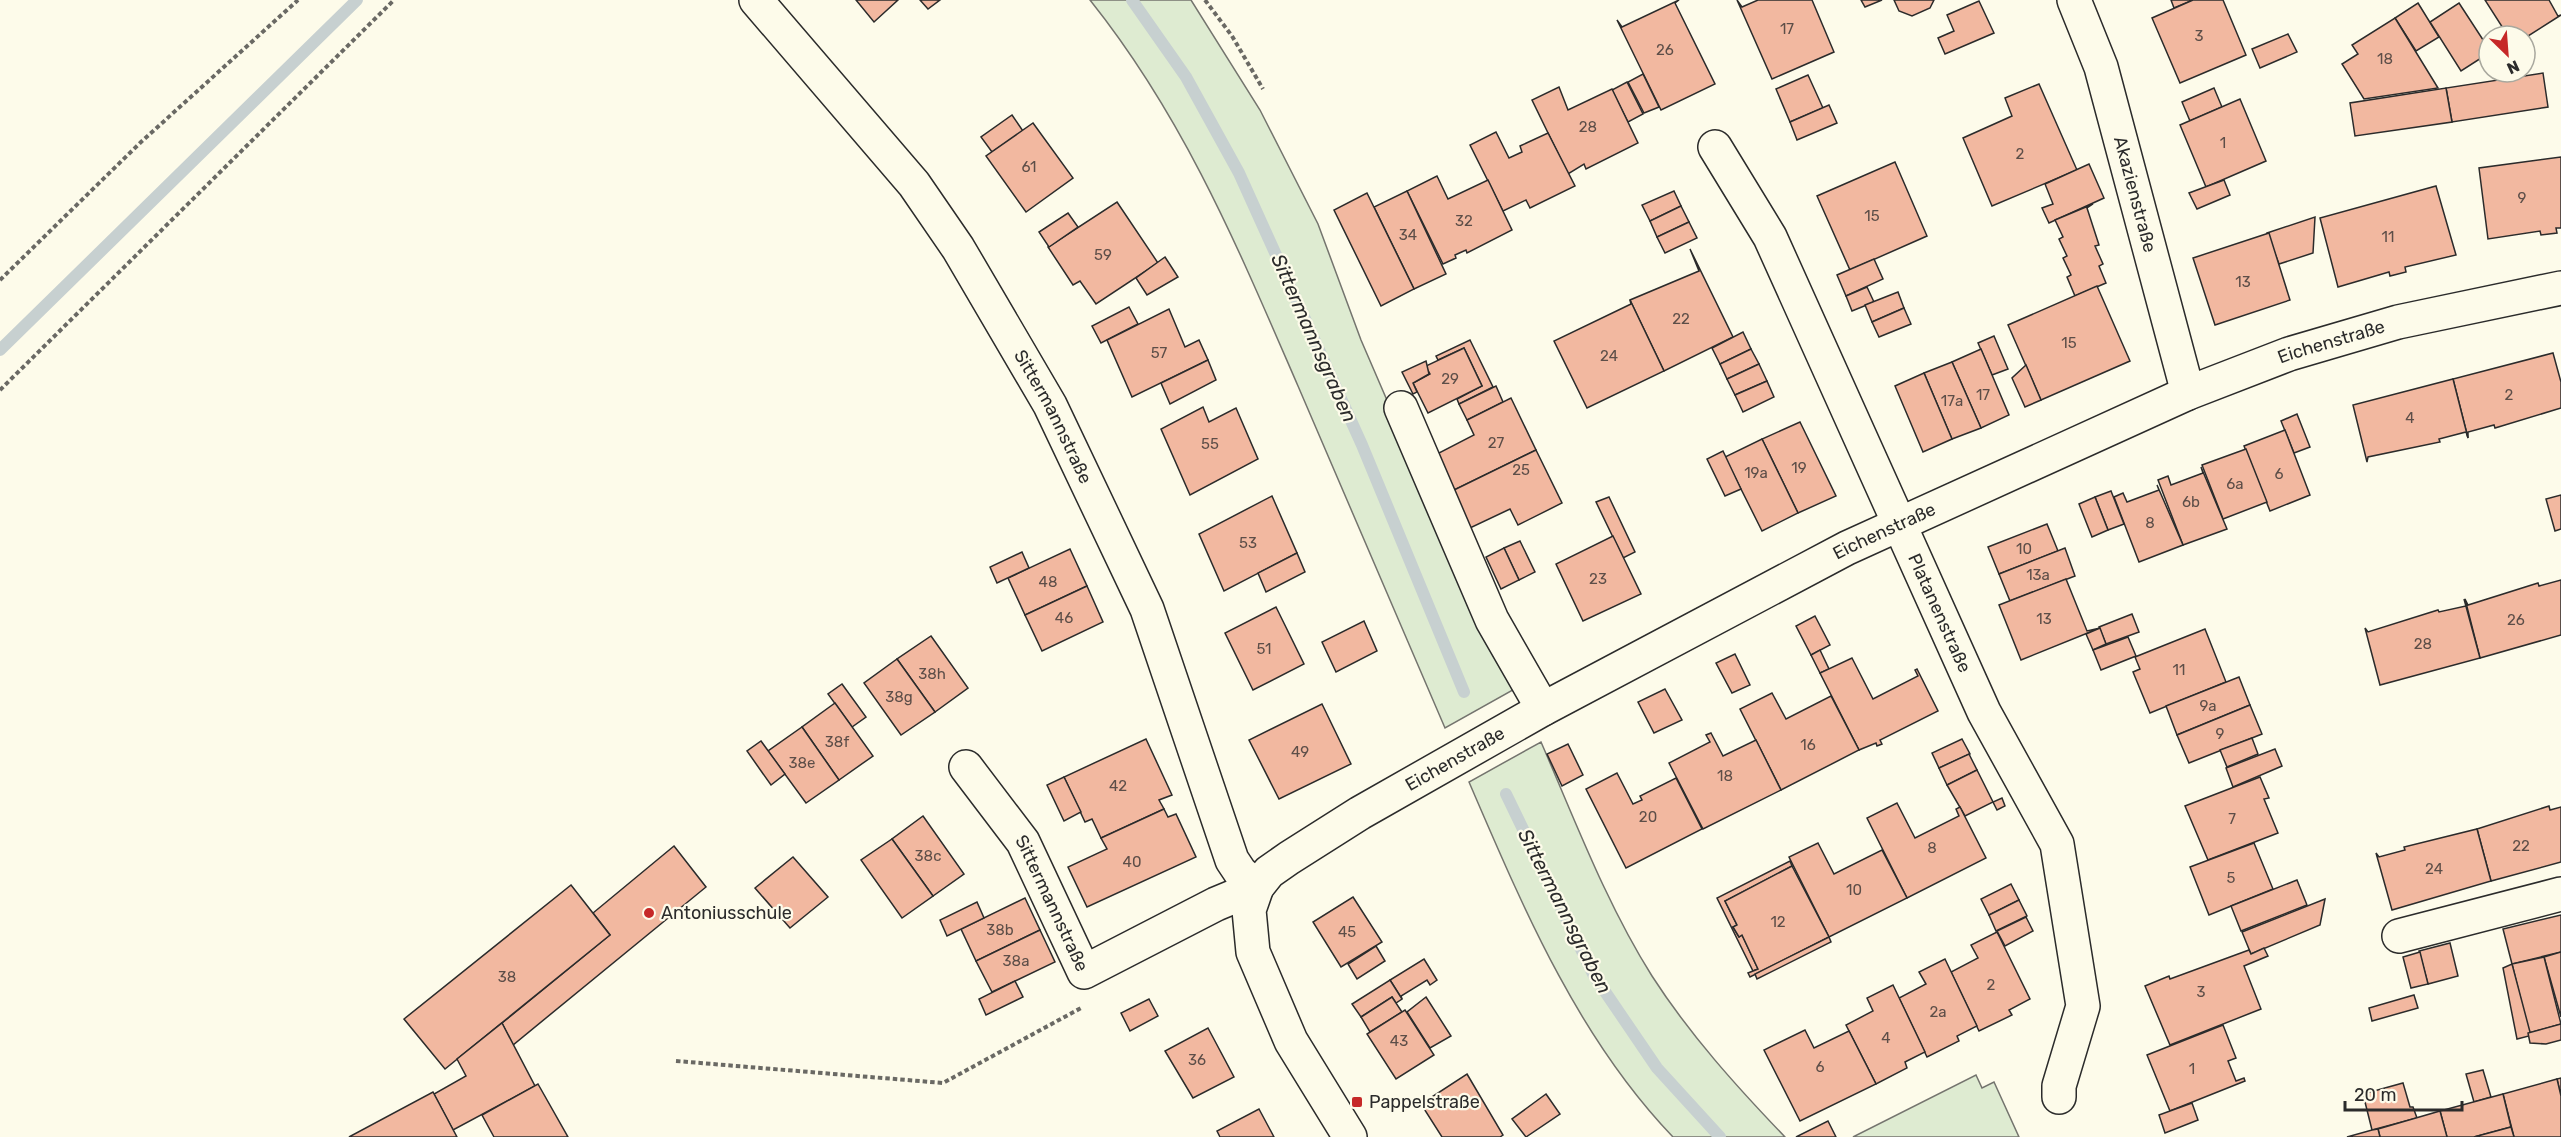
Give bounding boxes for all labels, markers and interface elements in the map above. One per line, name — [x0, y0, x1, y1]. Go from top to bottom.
house number: 17 — [1780, 20, 1794, 38]
north arrow — [2477, 24, 2537, 84]
house number: 3 — [2194, 27, 2204, 45]
house number: 26 — [1656, 41, 1674, 59]
house number: 18 — [2377, 50, 2393, 68]
text: N — [2504, 56, 2522, 78]
house number: 28 — [1579, 118, 1597, 136]
street label: Akazienstraße — [2109, 134, 2161, 255]
house number: 1 — [2220, 134, 2226, 152]
house number: 2 — [2016, 145, 2025, 163]
house number: 61 — [1021, 158, 1037, 176]
house number: 9 — [2518, 189, 2527, 207]
house number: 15 — [1864, 207, 1880, 225]
house number: 32 — [1455, 212, 1473, 230]
house number: 34 — [1399, 226, 1417, 244]
house number: 11 — [2382, 228, 2394, 246]
house number: 59 — [1094, 246, 1112, 264]
water label: Sittermannsgraben — [1266, 250, 1362, 426]
house number: 13 — [2235, 273, 2251, 291]
house number: 22 — [1672, 310, 1690, 328]
street label: Eichenstraße — [2274, 315, 2387, 368]
house number: 15 — [2061, 334, 2077, 352]
house number: 57 — [1151, 344, 1168, 362]
street label: Sittermannstraße — [1009, 346, 1097, 487]
house number: 24 — [1600, 347, 1618, 365]
house number: 29 — [1441, 370, 1459, 388]
house number: 17 — [1976, 386, 1990, 404]
house number: 2 — [2505, 386, 2514, 404]
house number: 17a — [1941, 392, 1963, 410]
house number: 4 — [2405, 409, 2415, 427]
house number: 27 — [1488, 434, 1505, 452]
house number: 55 — [1201, 435, 1219, 453]
house number: 19 — [1791, 459, 1807, 477]
house number: 25 — [1512, 461, 1530, 479]
house number: 19a — [1744, 464, 1768, 482]
house number: 6 — [2274, 465, 2284, 483]
house number: 6a — [2226, 475, 2244, 493]
house number: 6b — [2182, 493, 2200, 511]
street label: Eichenstraße — [1829, 498, 1939, 565]
house number: 8 — [2145, 514, 2155, 532]
house number: 53 — [1239, 534, 1257, 552]
house number: 10 — [2016, 540, 2032, 558]
street label: Platanenstraße — [1903, 550, 1976, 676]
house number: 13a — [2026, 566, 2050, 584]
house number: 23 — [1589, 570, 1607, 588]
house number: 48 — [1039, 573, 1057, 591]
house number: 46 — [1055, 609, 1073, 627]
house number: 13 — [2036, 610, 2052, 628]
house number: 26 — [2507, 611, 2525, 629]
house number: 28 — [2414, 635, 2432, 653]
house number: 51 — [1256, 640, 1272, 658]
house number: 11 — [2173, 661, 2185, 679]
house number: 38h — [918, 665, 946, 683]
house number: 38g — [885, 688, 913, 706]
house number: 9a — [2199, 697, 2217, 715]
street label: Eichenstraße — [1401, 722, 1509, 796]
house number: 9 — [2216, 725, 2225, 743]
house number: 38f — [825, 733, 849, 751]
house number: 16 — [1800, 736, 1816, 754]
house number: 49 — [1291, 743, 1309, 761]
house number: 38e — [789, 754, 815, 772]
house number: 18 — [1717, 767, 1733, 785]
house number: 42 — [1109, 777, 1127, 795]
house number: 20 — [1639, 808, 1657, 826]
house number: 7 — [2228, 810, 2236, 828]
water label: Sittermannsgraben — [1513, 825, 1617, 997]
street label: Sittermannstraße — [1011, 830, 1093, 975]
house number: 22 — [2512, 837, 2530, 855]
house number: 8 — [1927, 839, 1937, 857]
house number: 38c — [915, 847, 941, 865]
house number: 40 — [1123, 853, 1141, 871]
house number: 24 — [2425, 860, 2443, 878]
house number: 5 — [2227, 869, 2236, 887]
house number: 10 — [1846, 881, 1862, 899]
place label: Antoniusschule — [661, 902, 792, 924]
marker: Antoniusschule — [642, 906, 656, 920]
house number: 12 — [1770, 913, 1786, 931]
house number: 38b — [986, 921, 1014, 939]
house number: 45 — [1338, 923, 1356, 941]
house number: 38a — [1003, 952, 1029, 970]
house number: 38 — [498, 968, 516, 986]
house number: 2 — [1987, 976, 1996, 994]
house number: 3 — [2196, 983, 2206, 1001]
house number: 2a — [1929, 1003, 1947, 1021]
house number: 4 — [1881, 1029, 1891, 1047]
house number: 43 — [1390, 1032, 1408, 1050]
house number: 36 — [1188, 1051, 1206, 1069]
house number: 6 — [1815, 1058, 1825, 1076]
house number: 1 — [2189, 1060, 2195, 1078]
scale bar — [2345, 1074, 2462, 1112]
text: 20 m — [2354, 1084, 2396, 1106]
place label: Pappelstraße — [1369, 1091, 1480, 1113]
marker: Pappelstraße — [1350, 1095, 1364, 1109]

